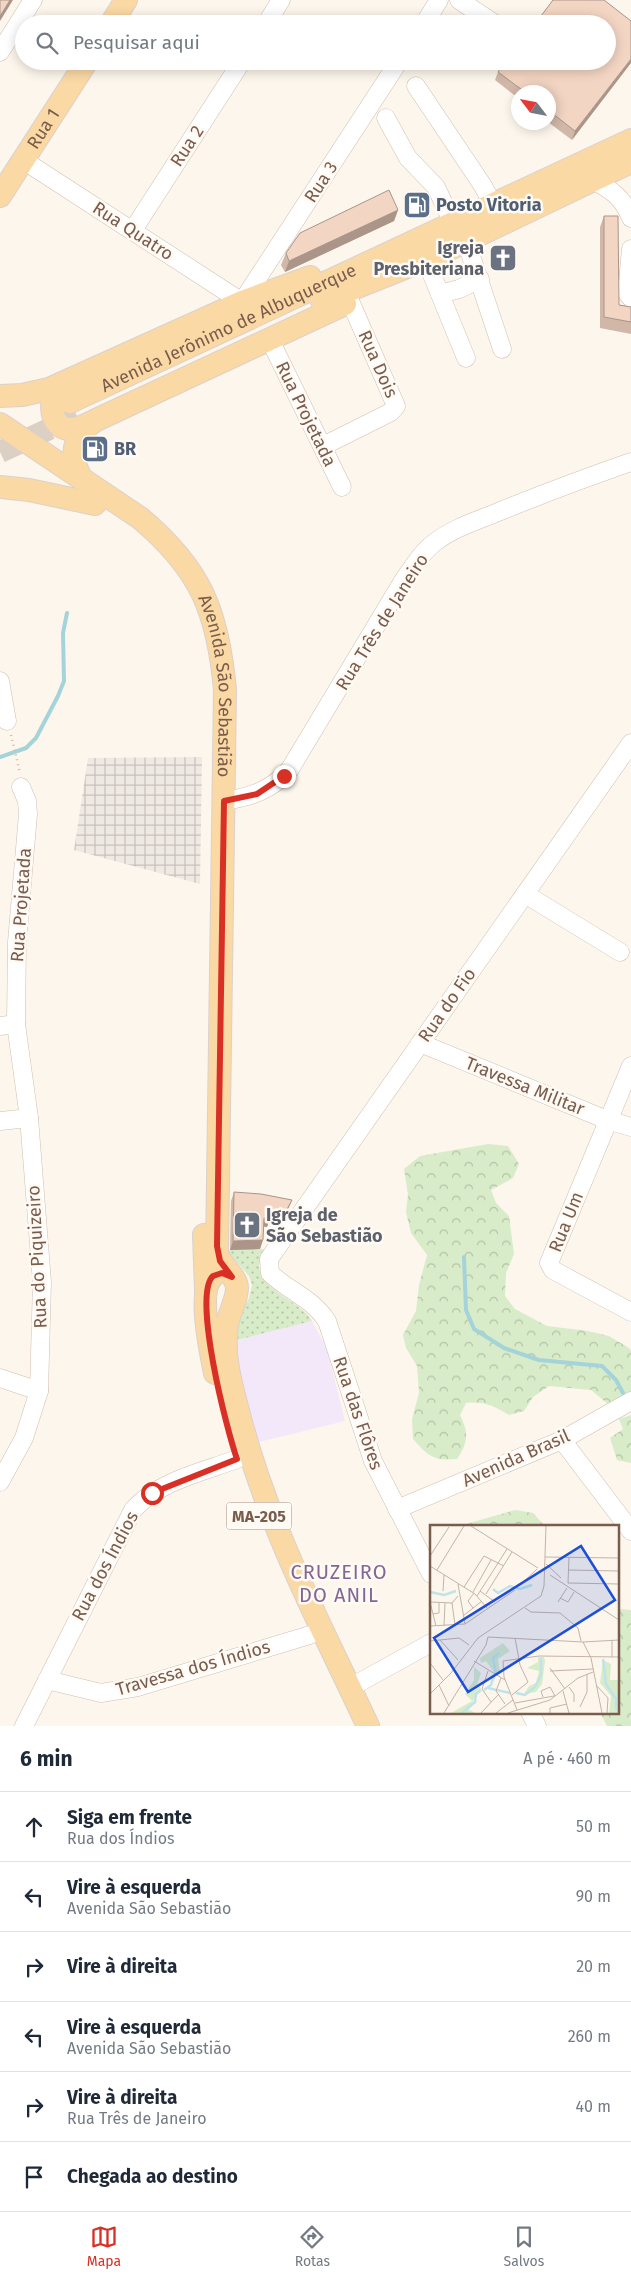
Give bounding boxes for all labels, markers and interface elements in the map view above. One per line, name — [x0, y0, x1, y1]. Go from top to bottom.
search box — [15, 15, 616, 70]
icon: search — [33, 29, 61, 57]
text: Pesquisar aqui — [73, 31, 200, 54]
north arrow — [511, 85, 556, 130]
street label: Rua 1 — [22, 104, 64, 153]
street label: Rua 2 — [166, 121, 208, 171]
street label: Rua 3 — [300, 157, 342, 207]
fuel station icon: Posto Vitoria — [402, 190, 432, 220]
place label: Posto Vitoria — [436, 194, 542, 216]
street label: Rua Quatro — [88, 197, 178, 265]
place label: Igreja Presbiteriana — [373, 237, 484, 280]
church icon: Igreja Presbiteriana — [488, 243, 518, 273]
street label: Avenida Jerônimo de Albuquerque — [97, 259, 360, 397]
street label: Rua Dois — [353, 327, 403, 401]
street label: Rua Projetada — [271, 358, 341, 470]
fuel station icon: BR — [80, 434, 110, 464]
place label: BR — [114, 438, 137, 460]
street label: Rua Três de Janeiro — [331, 550, 433, 694]
street label: Avenida São Sebastião — [193, 591, 236, 778]
route end — [273, 765, 296, 788]
street label: Rua Projetada — [6, 847, 36, 963]
street label: Rua do Fio — [413, 964, 481, 1046]
street label: Travessa Militar — [462, 1052, 588, 1120]
street label: Rua do Piquizeiro — [22, 1185, 52, 1329]
street label: Rua Um — [544, 1189, 588, 1255]
place label: Igreja de São Sebastião — [266, 1204, 383, 1247]
church icon: Igreja de São Sebastião — [232, 1210, 262, 1240]
street label: Rua das Flôres — [328, 1353, 388, 1473]
street label: Avenida Brasil — [459, 1424, 573, 1492]
route start — [141, 1482, 164, 1505]
road number: MA-205 — [226, 1502, 292, 1530]
street label: Rua dos Índios — [66, 1507, 143, 1625]
inset map — [430, 1525, 618, 1714]
district label: CRUZEIRO DO ANIL — [291, 1560, 388, 1607]
street label: Travessa dos Índios — [113, 1635, 273, 1701]
text: 6 min — [20, 1746, 73, 1772]
text: A pé · 460 m — [523, 1749, 611, 1768]
text: Siga em frente — [67, 1806, 192, 1829]
icon: ahead — [20, 1813, 48, 1841]
text: 50 m — [576, 1817, 611, 1836]
text: Rua dos Índios — [67, 1829, 175, 1848]
text: Vire à esquerda — [67, 1876, 201, 1899]
icon: left — [20, 1883, 48, 1911]
text: 90 m — [576, 1887, 611, 1906]
text: Avenida São Sebastião — [67, 1899, 231, 1918]
icon: right — [20, 1953, 48, 1981]
text: Vire à direita — [67, 1955, 177, 1978]
text: 20 m — [576, 1957, 611, 1976]
text: Vire à esquerda — [67, 2016, 201, 2039]
icon: left — [20, 2023, 48, 2051]
text: 260 m — [568, 2027, 611, 2046]
text: Avenida São Sebastião — [67, 2039, 231, 2058]
text: Vire à direita — [67, 2086, 177, 2109]
icon: right — [20, 2093, 48, 2121]
text: 40 m — [576, 2097, 611, 2116]
text: Rua Três de Janeiro — [67, 2109, 207, 2128]
icon: arrive — [20, 2163, 48, 2191]
text: Chegada ao destino — [67, 2165, 238, 2188]
tab: Mapa — [87, 2223, 121, 2270]
tab: Rotas — [295, 2223, 330, 2270]
tab: Salvos — [504, 2223, 544, 2270]

